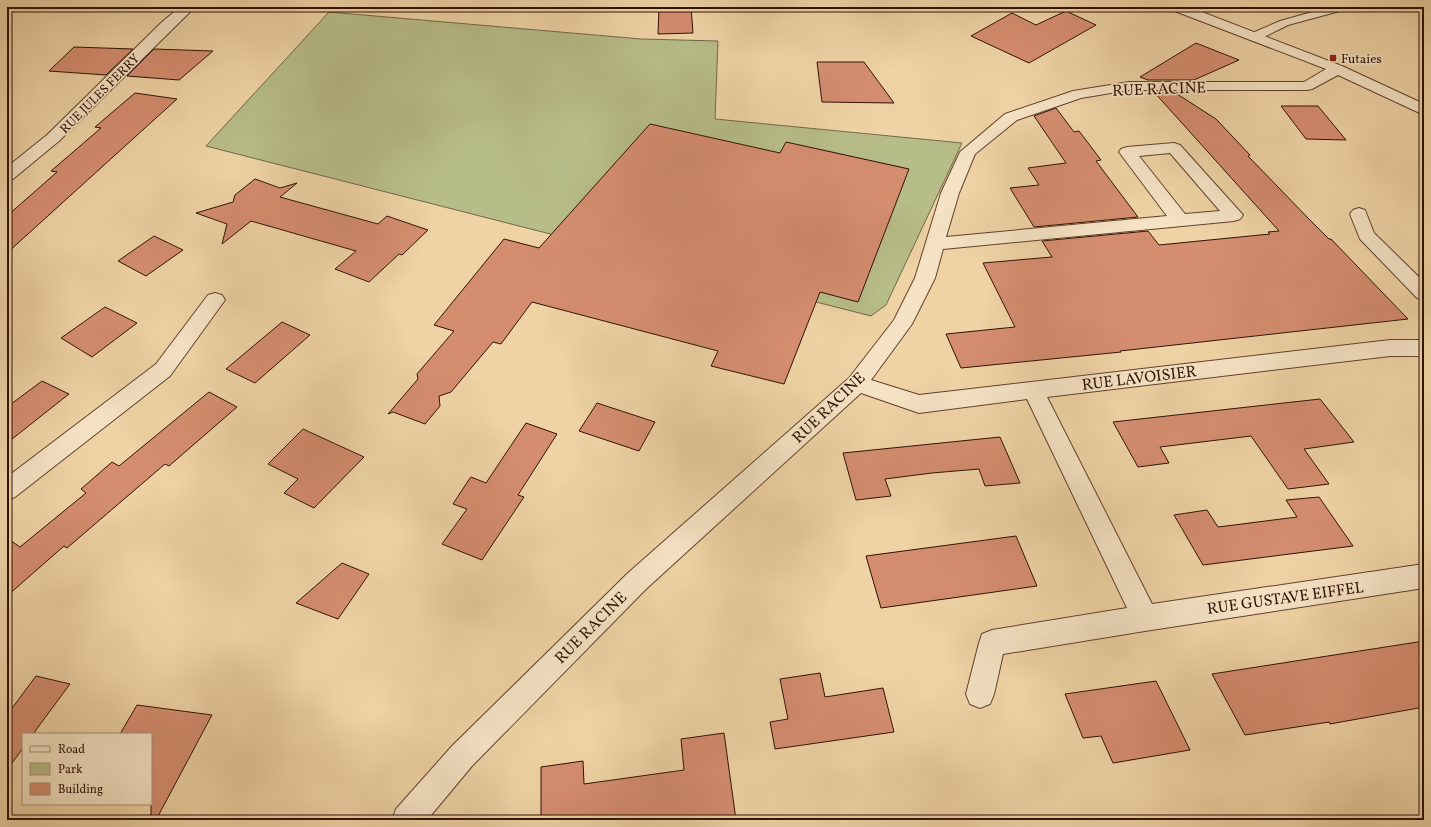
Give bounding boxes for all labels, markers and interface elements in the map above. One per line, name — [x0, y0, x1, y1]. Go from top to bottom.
street label: RUE JULES FERRY — [56, 50, 144, 138]
place label: Futaies — [1341, 51, 1382, 69]
marker: Futaies — [1328, 53, 1338, 63]
street label: RUE RACINE — [1112, 77, 1206, 103]
street label: RUE LAVOISIER — [1081, 361, 1198, 397]
street label: RUE RACINE — [788, 368, 871, 449]
street label: RUE GUSTAVE EIFFEL — [1206, 577, 1365, 621]
street label: RUE RACINE — [550, 587, 632, 669]
legend — [22, 733, 152, 805]
text: Road — [58, 742, 85, 758]
text: Park — [58, 762, 83, 778]
text: Building — [58, 782, 103, 798]

